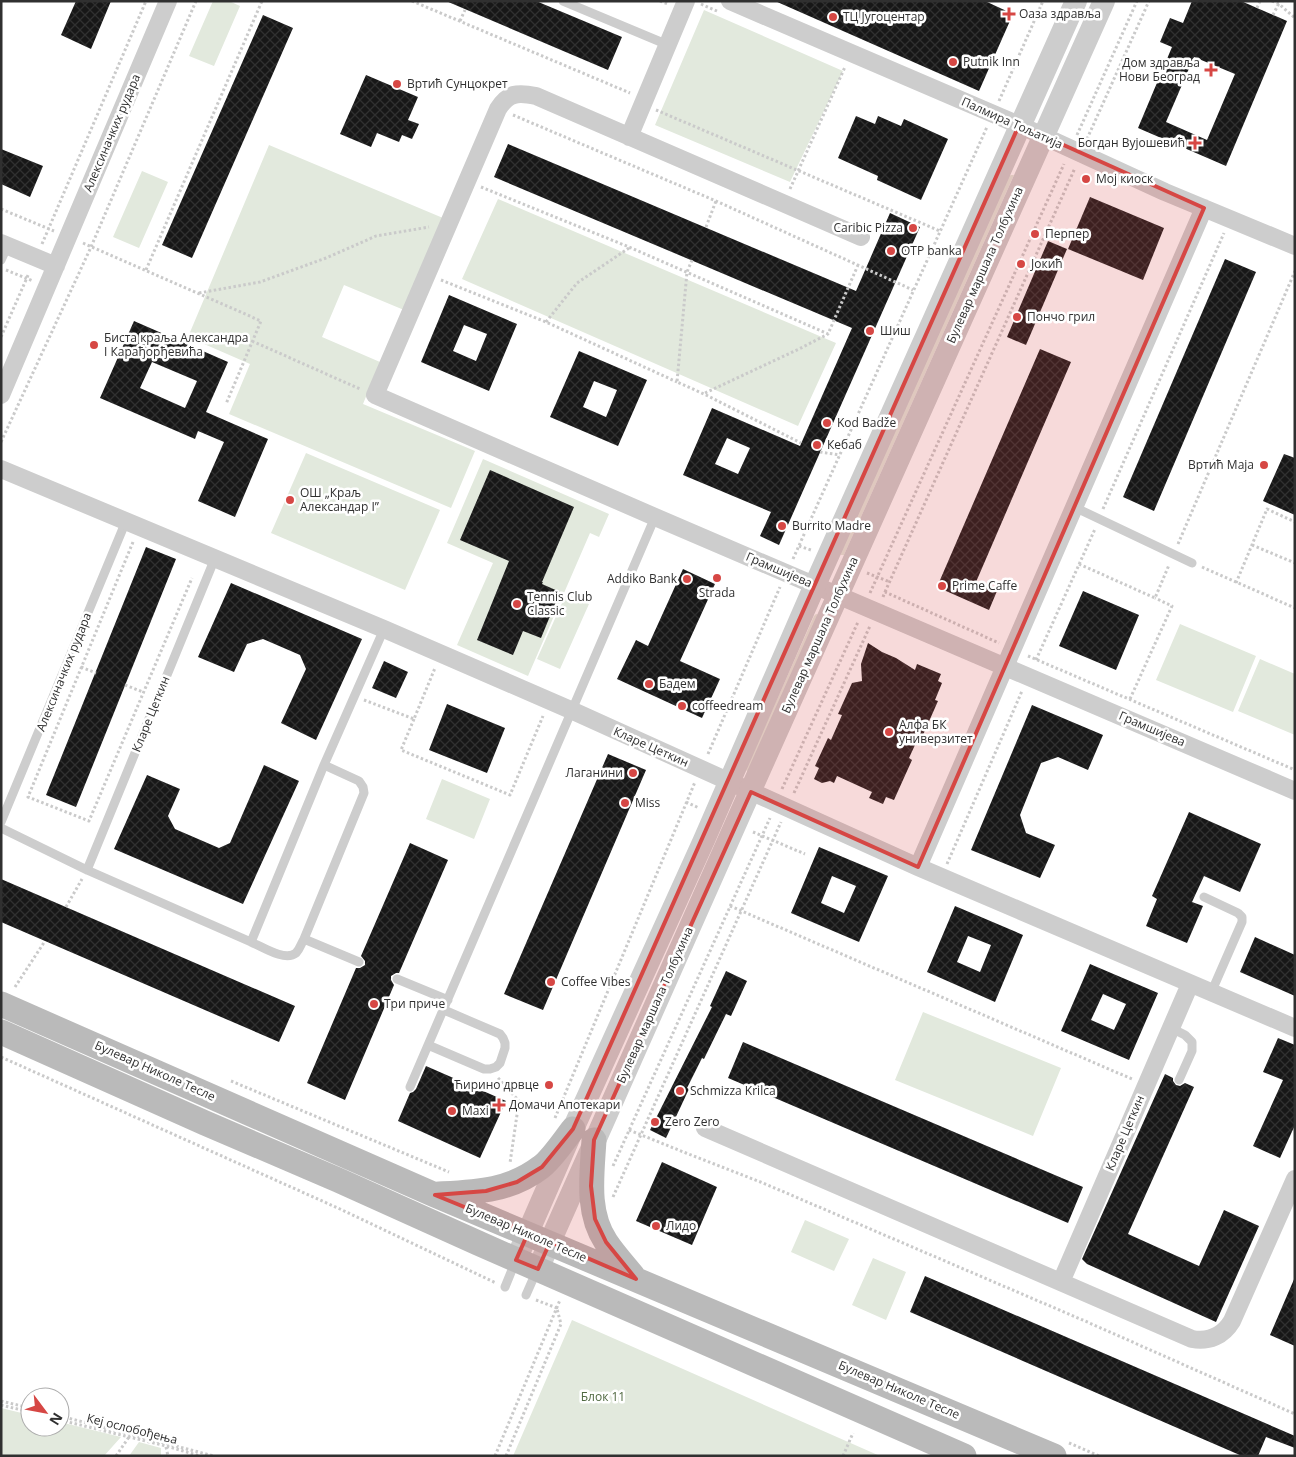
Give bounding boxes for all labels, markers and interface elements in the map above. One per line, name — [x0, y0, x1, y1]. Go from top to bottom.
place label: Оаза здравља — [1019, 5, 1101, 22]
place label: ТЦ Југоцентар — [843, 8, 925, 25]
marker: Оаза здравља — [1003, 8, 1015, 20]
marker: ТЦ Југоцентар — [827, 11, 839, 23]
place label: Putnik Inn — [963, 53, 1020, 70]
place label: Дом здравља Нови Београд — [1119, 54, 1200, 85]
marker: Putnik Inn — [947, 56, 959, 68]
marker: Дом здравља Нови Београд — [1204, 63, 1218, 77]
street label: Алексиначких рудара — [79, 71, 144, 194]
place label: Вртић Сунцокрет — [407, 75, 508, 92]
marker: Вртић Сунцокрет — [391, 78, 403, 90]
street label: Палмира Тољатија — [959, 93, 1066, 153]
place label: Богдан Вујошевић — [1078, 134, 1185, 151]
marker: Богдан Вујошевић — [1189, 137, 1201, 149]
place label: Мој киоск — [1096, 170, 1154, 187]
marker: Мој киоск — [1080, 173, 1092, 185]
street label: Булевар маршала Толбухина — [942, 184, 1027, 346]
place label: Caribic Pizza — [833, 219, 903, 236]
marker: Caribic Pizza — [907, 222, 919, 234]
place label: Перпер — [1045, 225, 1089, 242]
marker: Перпер — [1029, 228, 1041, 240]
place label: OTP banka — [901, 242, 962, 259]
marker: OTP banka — [885, 245, 897, 257]
place label: Јокић — [1030, 255, 1063, 272]
marker: Јокић — [1015, 258, 1027, 270]
place label: Пончо грил — [1027, 308, 1095, 325]
marker: Пончо грил — [1011, 311, 1023, 323]
place label: Шиш — [880, 322, 911, 339]
marker: Шиш — [864, 325, 876, 337]
place label: Биста краља Александра I Карађорђевића — [104, 329, 249, 360]
marker: Биста краља Александра I Карађорђевића — [88, 339, 100, 351]
place label: Kod Badže — [837, 414, 896, 431]
marker: Kod Badže — [821, 417, 833, 429]
place label: Кебаб — [827, 436, 862, 453]
marker: Кебаб — [811, 439, 823, 451]
place label: Вртић Маја — [1188, 456, 1254, 473]
marker: Вртић Маја — [1258, 459, 1270, 471]
place label: ОШ „Краљ Александар I” — [300, 484, 380, 515]
marker: ОШ „Краљ Александар I” — [284, 494, 296, 506]
place label: Burrito Madre — [792, 517, 871, 534]
marker: Burrito Madre — [776, 520, 788, 532]
street label: Грамшијева — [743, 548, 815, 591]
street label: Булевар маршала Толбухина — [777, 554, 862, 716]
place label: Addiko Bank — [607, 570, 678, 587]
marker: Strada — [711, 572, 723, 584]
marker: Addiko Bank — [681, 573, 693, 585]
place label: Prime Caffe — [952, 577, 1017, 594]
marker: Prime Caffe — [936, 580, 948, 592]
place label: Strada — [699, 584, 735, 601]
place label: Tennis Club Classic — [527, 588, 592, 619]
marker: Tennis Club Classic — [511, 598, 523, 610]
street label: Алексиначких рудара — [32, 610, 95, 734]
street label: Кларе Цеткин — [128, 673, 174, 754]
place label: Бадем — [659, 675, 695, 692]
marker: Бадем — [643, 678, 655, 690]
place label: coffeedream — [692, 697, 763, 714]
marker: coffeedream — [676, 700, 688, 712]
street label: Грамшијева — [1116, 707, 1188, 750]
place label: Алфа БК универзитет — [899, 716, 973, 747]
street label: Кларе Цеткин — [611, 722, 692, 771]
marker: Алфа БК универзитет — [883, 726, 895, 738]
place label: Лаганини — [566, 764, 623, 781]
marker: Лаганини — [627, 767, 639, 779]
place label: Miss — [635, 794, 661, 811]
marker: Miss — [619, 797, 631, 809]
street label: Булевар маршала Толбухина — [612, 924, 697, 1086]
place label: Coffee Vibes — [561, 973, 631, 990]
marker: Coffee Vibes — [545, 976, 557, 988]
place label: Три приче — [384, 995, 445, 1012]
marker: Три приче — [368, 998, 380, 1010]
street label: Булевар Николе Тесле — [92, 1036, 218, 1105]
place label: Ћирино дрвце — [454, 1076, 539, 1093]
marker: Ћирино дрвце — [543, 1079, 555, 1091]
place label: Schmizza Krilca — [690, 1082, 776, 1099]
marker: Schmizza Krilca — [674, 1085, 686, 1097]
street label: Кларе Цеткин — [1101, 1092, 1148, 1173]
place label: Домачи Апотекари — [509, 1096, 620, 1113]
marker: Домачи Апотекари — [493, 1099, 505, 1111]
place label: Maxi — [462, 1102, 489, 1119]
marker: Maxi — [446, 1105, 458, 1117]
place label: Zero Zero — [665, 1113, 720, 1130]
marker: Zero Zero — [649, 1116, 661, 1128]
street label: Булевар Николе Тесле — [463, 1199, 590, 1266]
place label: Лидо — [666, 1217, 696, 1234]
marker: Лидо — [650, 1220, 662, 1232]
street label: Булевар Николе Тесле — [836, 1356, 963, 1423]
north arrow — [20, 1387, 70, 1437]
park label: Блок 11 — [581, 1388, 625, 1405]
text: N — [45, 1409, 68, 1429]
street label: Кеј ослобођења — [85, 1409, 179, 1448]

